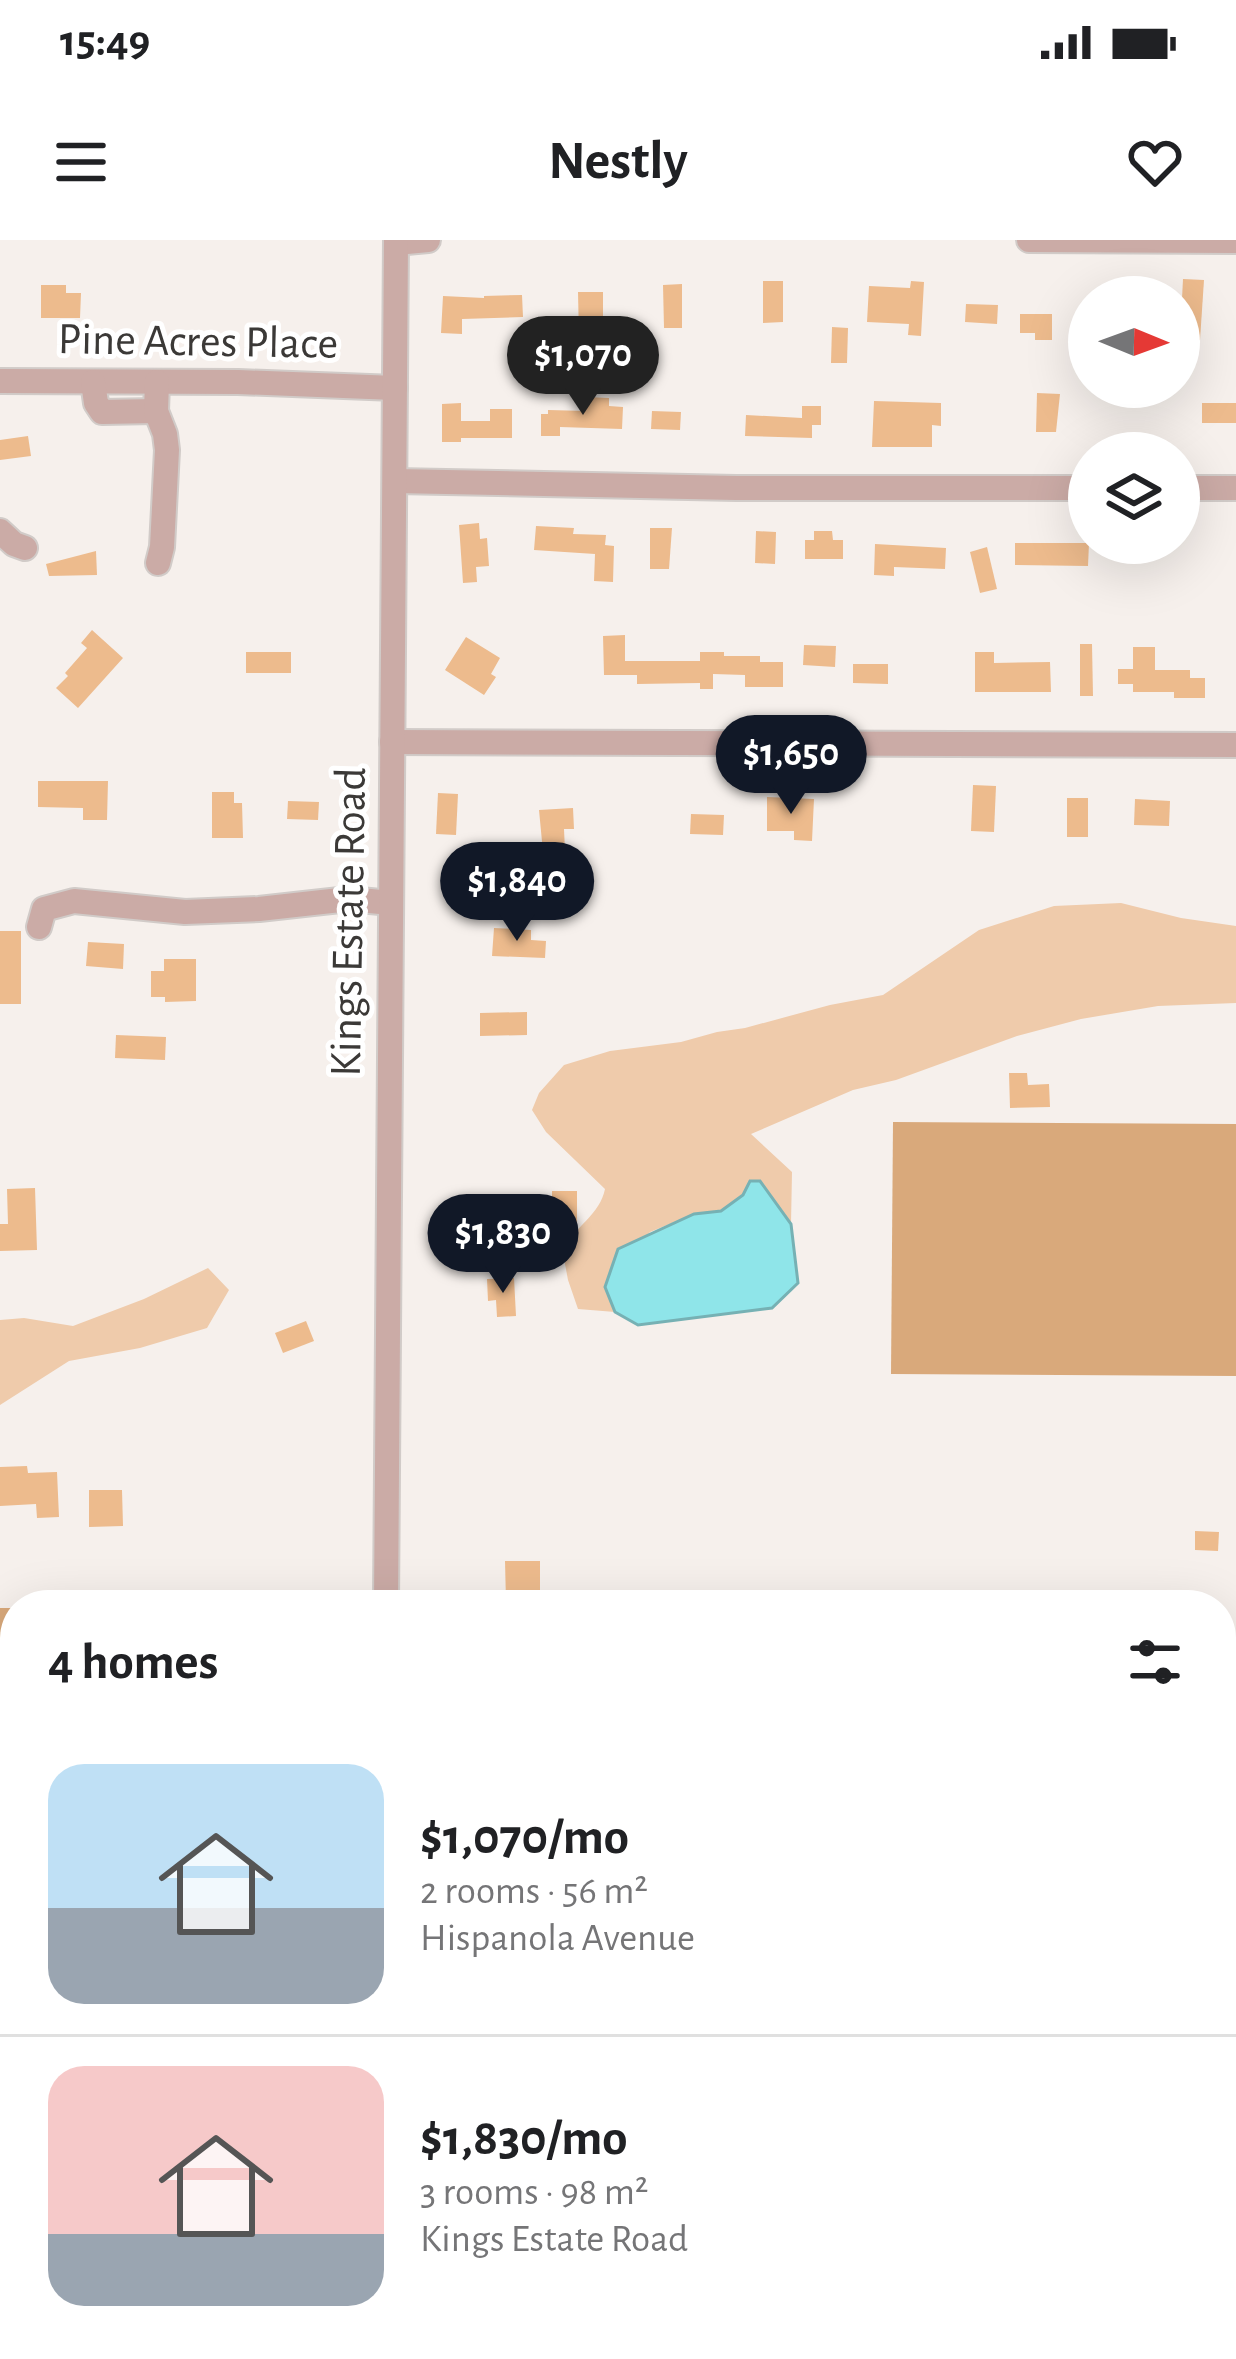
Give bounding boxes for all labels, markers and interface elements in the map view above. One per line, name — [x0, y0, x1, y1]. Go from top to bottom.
text: 15:49 — [60, 19, 150, 64]
icon: menu — [48, 129, 114, 195]
icon: heart — [1122, 129, 1188, 195]
text: Nestly — [548, 135, 688, 189]
north arrow — [1068, 276, 1200, 408]
map controls — [1068, 276, 1200, 564]
pin: $1,070 — [485, 316, 681, 418]
street label: Pine Acres Place — [57, 317, 339, 367]
text: $1,070 — [534, 335, 632, 374]
button: layers — [1068, 432, 1200, 564]
pin: $1,650 — [693, 715, 889, 817]
text: $1,650 — [743, 734, 839, 773]
street label: Kings Estate Road — [324, 767, 374, 1077]
pin: $1,840 — [419, 842, 615, 944]
text: $1,840 — [467, 861, 567, 900]
pin: $1,830 — [405, 1194, 601, 1296]
text: $1,830 — [455, 1213, 551, 1252]
icon: filters — [1122, 1629, 1188, 1695]
text: 4 homes — [48, 1637, 218, 1688]
icon: home — [144, 1812, 288, 1956]
text: $1,070/mo — [420, 1812, 629, 1863]
text: 2 rooms · 56 m² — [420, 1872, 648, 1911]
text: Hispanola Avenue — [420, 1919, 695, 1958]
text: $1,830/mo — [420, 2113, 628, 2164]
icon: home — [144, 2114, 288, 2258]
text: 3 rooms · 98 m² — [420, 2173, 648, 2212]
text: Kings Estate Road — [420, 2220, 688, 2259]

